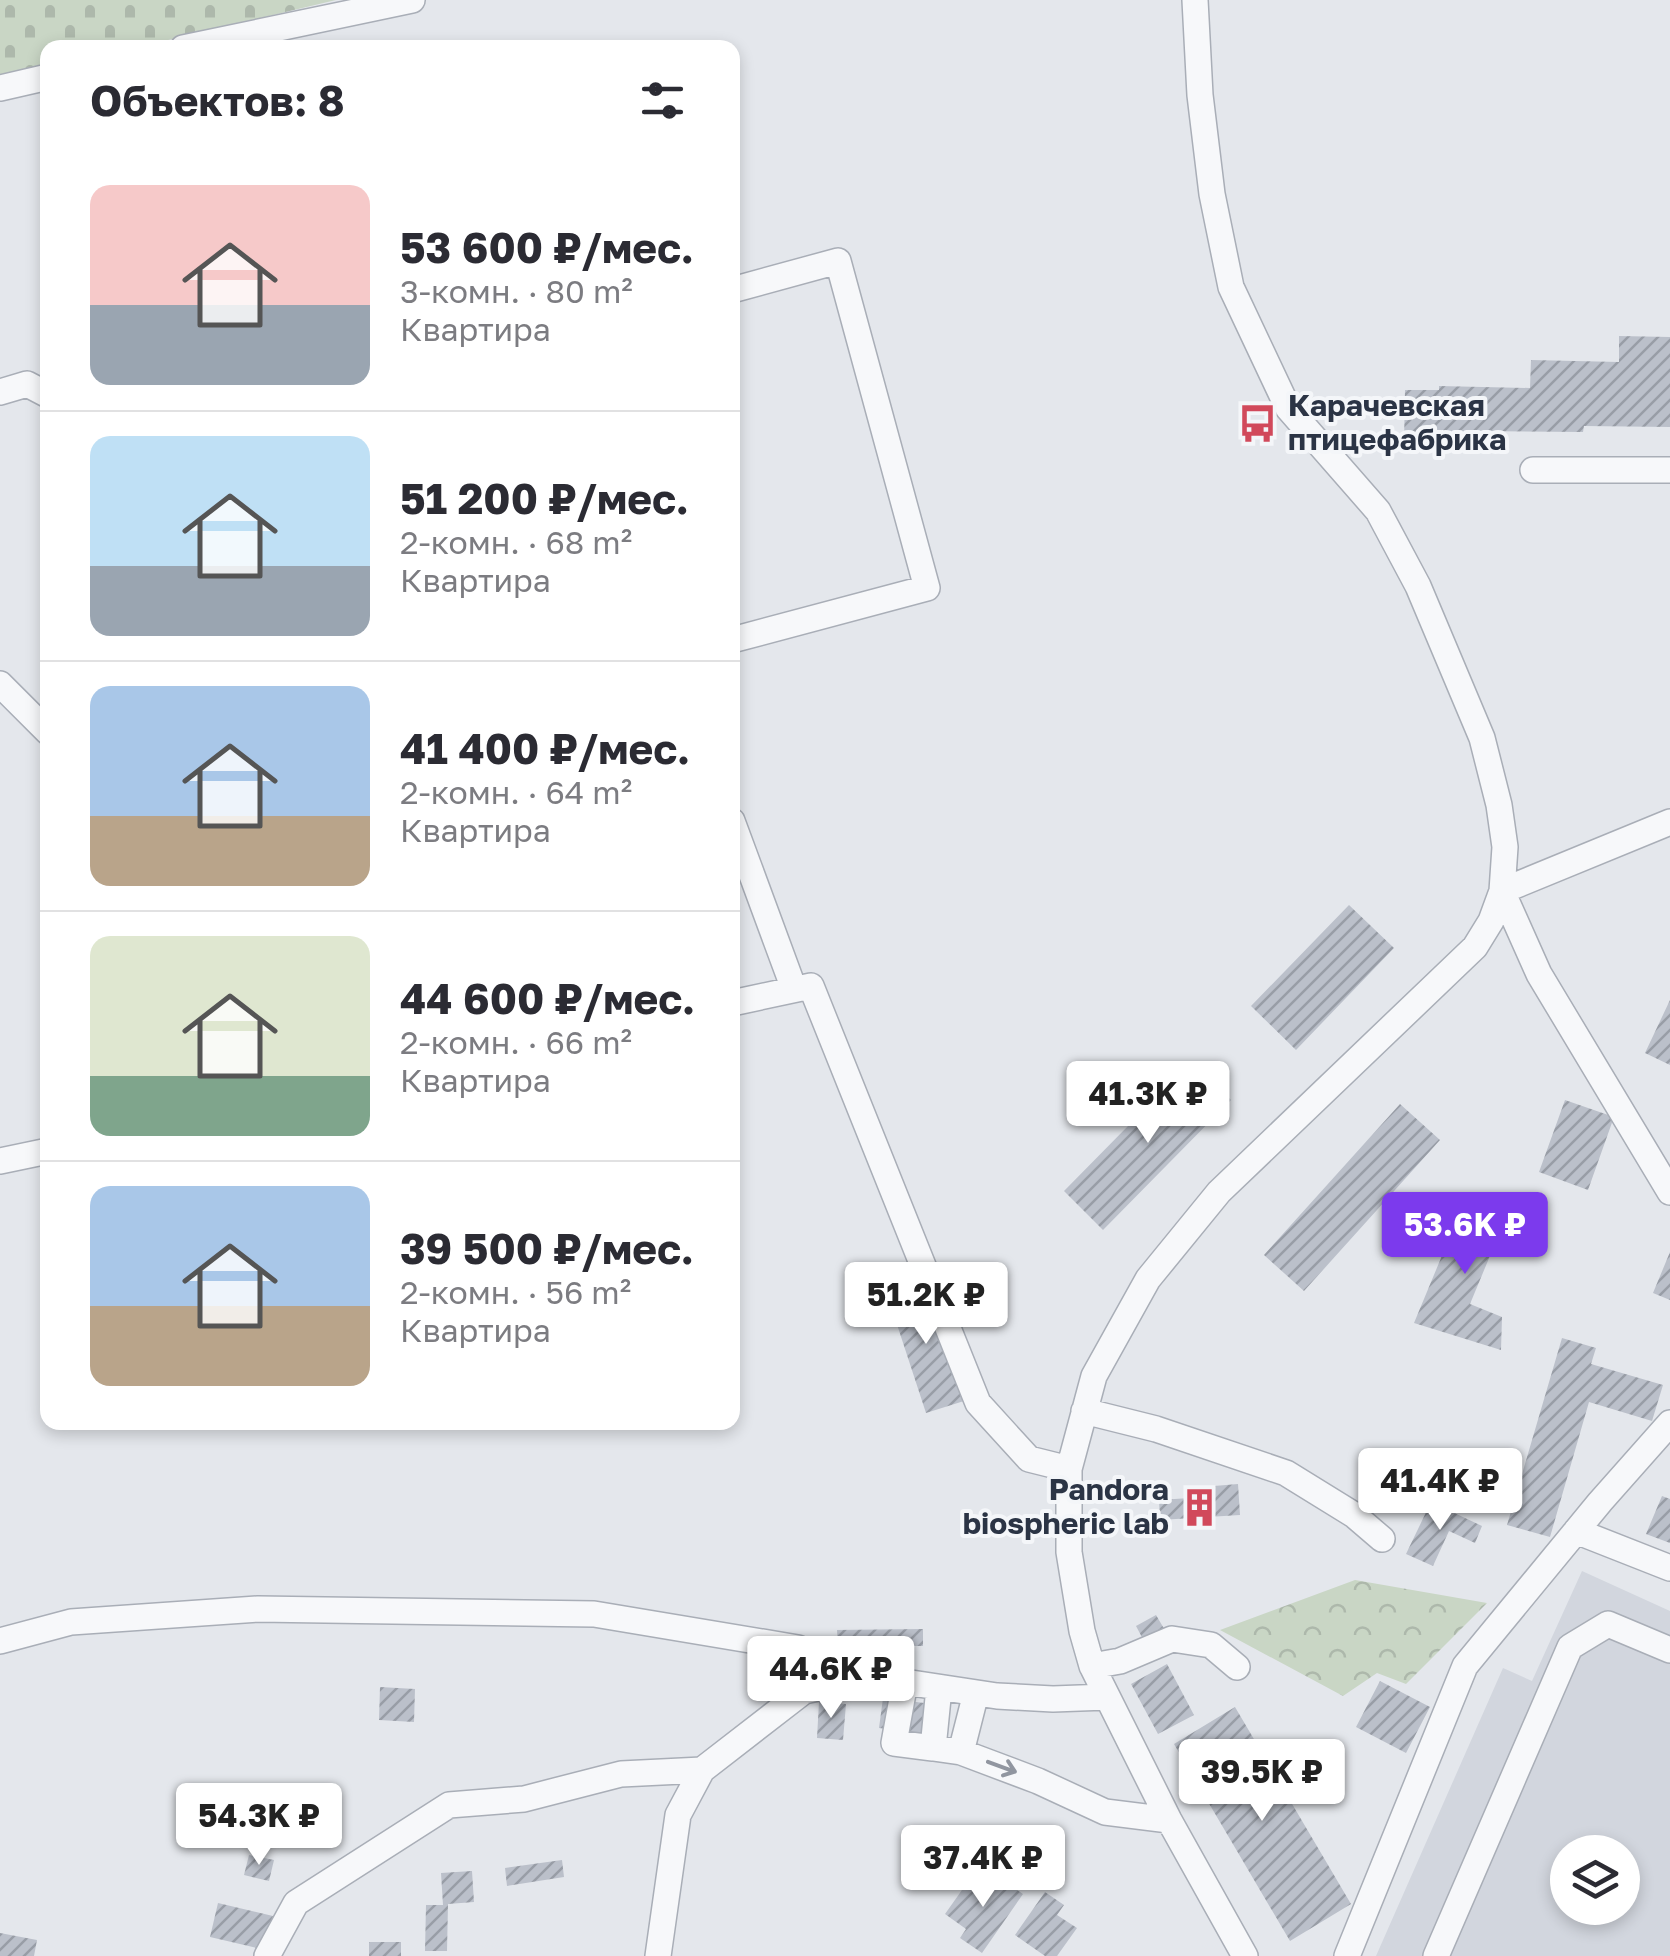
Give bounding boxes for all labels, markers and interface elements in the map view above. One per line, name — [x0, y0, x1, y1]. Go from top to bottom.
icon: filters — [635, 73, 690, 128]
text: Объектов: 8 — [90, 75, 345, 125]
text: 53 600 ₽/мес. — [400, 222, 694, 272]
icon: home — [170, 225, 290, 345]
text: 3-комн. · 80 m² — [400, 272, 633, 310]
text: Квартира — [400, 310, 551, 348]
place label: Карачевская птицефабрика — [1288, 387, 1506, 457]
bus stop icon: Карачевская птицефабрика — [1237, 402, 1279, 444]
text: 51 200 ₽/мес. — [400, 473, 689, 523]
icon: home — [170, 476, 290, 596]
text: 2-комн. · 68 m² — [400, 523, 632, 561]
text: Квартира — [400, 561, 551, 599]
text: 41 400 ₽/мес. — [400, 723, 690, 773]
icon: home — [170, 726, 290, 846]
text: 2-комн. · 64 m² — [400, 773, 632, 811]
text: Квартира — [400, 811, 551, 849]
text: 44 600 ₽/мес. — [400, 973, 695, 1023]
icon: home — [170, 976, 290, 1096]
text: 2-комн. · 66 m² — [400, 1023, 632, 1061]
text: Квартира — [400, 1061, 551, 1099]
pin: 41.3K ₽ — [1056, 1061, 1240, 1146]
text: 41.3K ₽ — [1088, 1074, 1208, 1112]
pin: 53.6K ₽ — [1373, 1192, 1557, 1277]
text: 53.6K ₽ — [1404, 1205, 1526, 1243]
text: 39 500 ₽/мес. — [400, 1223, 694, 1273]
icon: home — [170, 1226, 290, 1346]
pin: 51.2K ₽ — [834, 1262, 1018, 1347]
text: 2-комн. · 56 m² — [400, 1273, 631, 1311]
text: 51.2K ₽ — [867, 1275, 985, 1313]
text: Квартира — [400, 1311, 551, 1349]
pin: 41.4K ₽ — [1348, 1448, 1532, 1533]
text: 41.4K ₽ — [1380, 1461, 1500, 1499]
place label: Pandora biospheric lab — [963, 1471, 1169, 1541]
building icon: Pandora biospheric lab — [1178, 1486, 1220, 1528]
pin: 44.6K ₽ — [739, 1636, 923, 1721]
text: 44.6K ₽ — [769, 1649, 893, 1687]
pin: 39.5K ₽ — [1170, 1739, 1354, 1824]
text: 39.5K ₽ — [1201, 1752, 1323, 1790]
one-way arrow — [986, 1760, 1017, 1778]
pin: 54.3K ₽ — [167, 1783, 351, 1868]
text: 54.3K ₽ — [198, 1796, 320, 1834]
pin: 37.4K ₽ — [891, 1825, 1075, 1910]
map controls — [1550, 1835, 1640, 1925]
button: layers — [1550, 1835, 1640, 1925]
text: 37.4K ₽ — [923, 1838, 1043, 1876]

